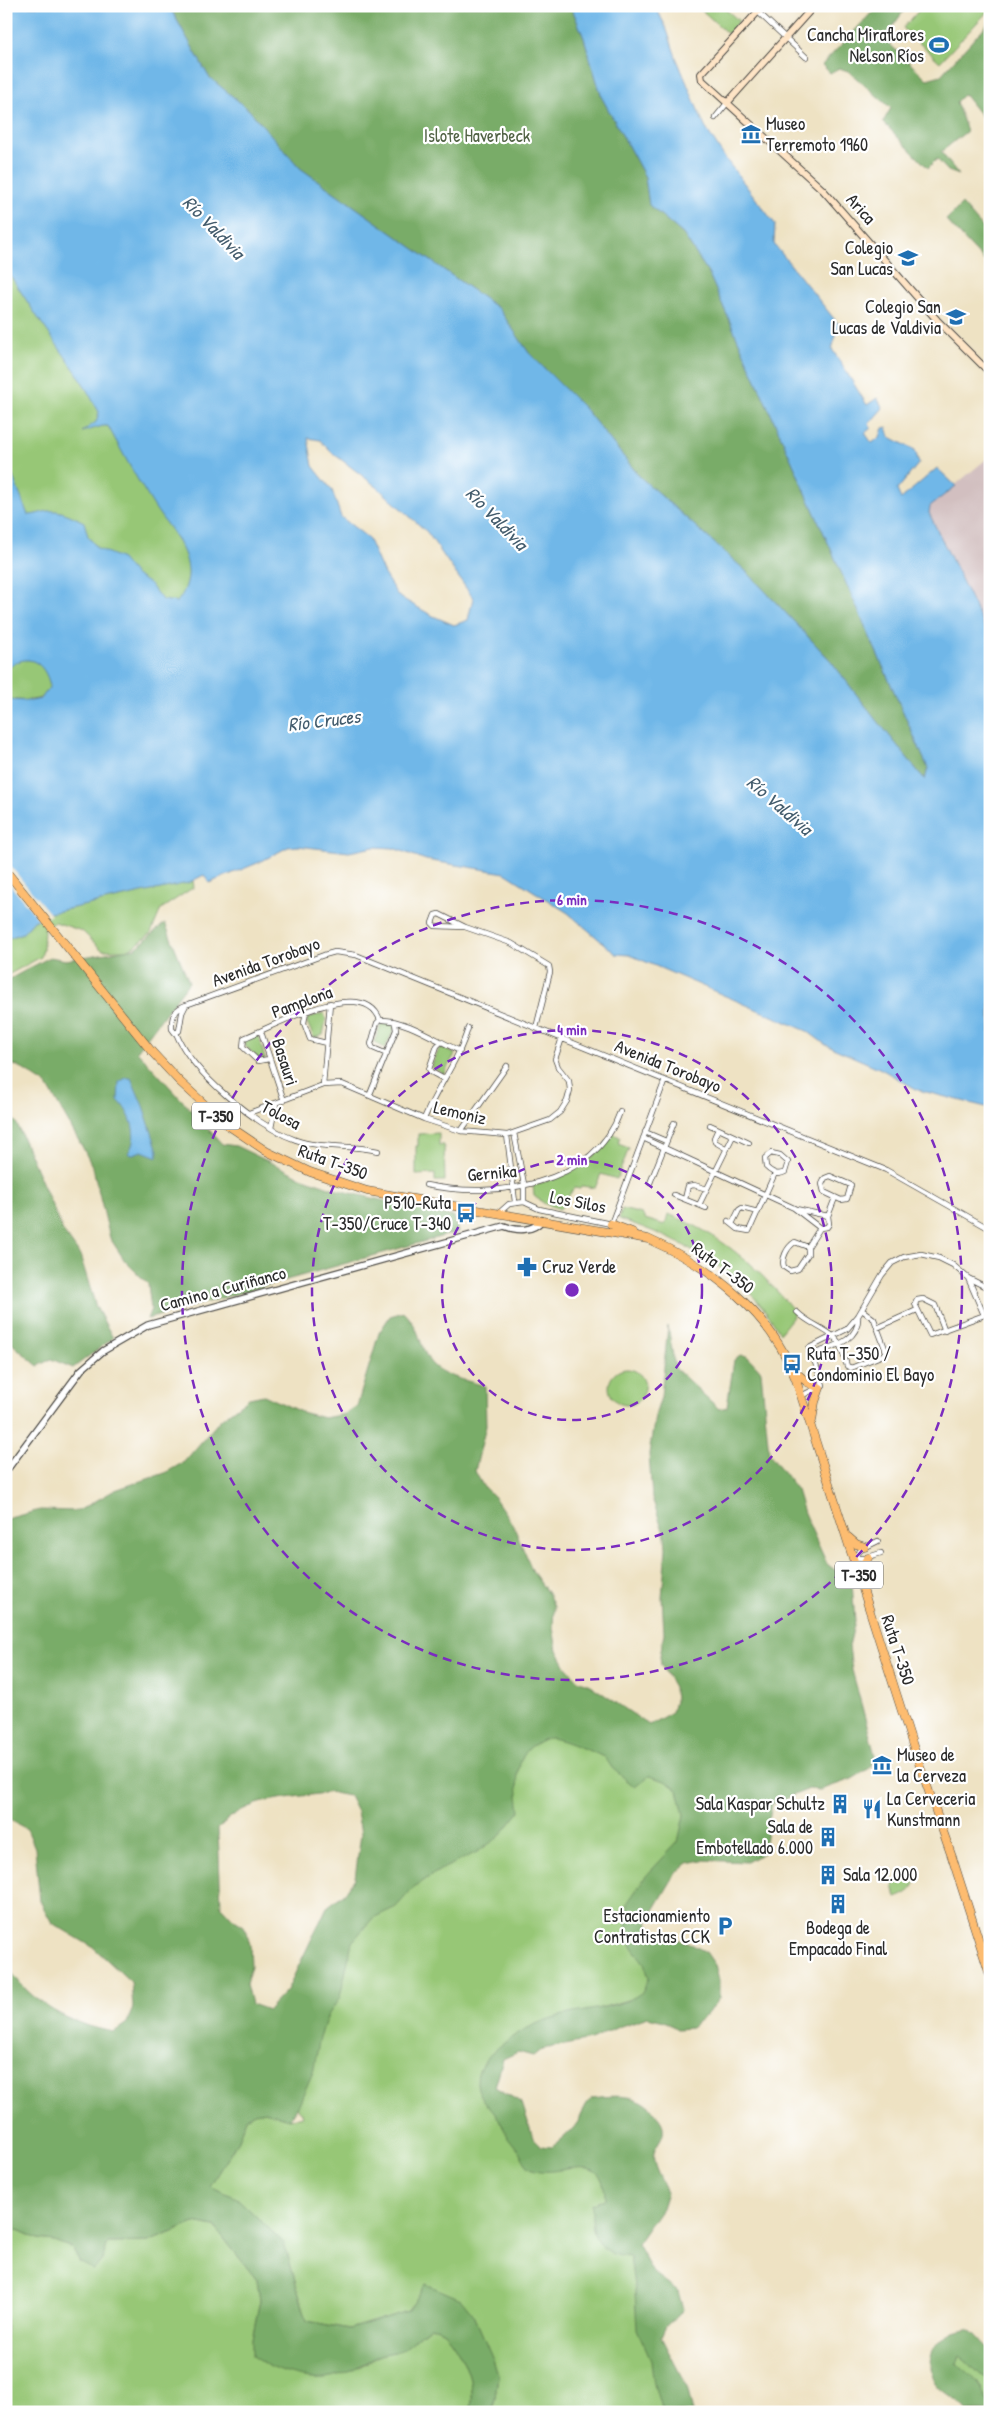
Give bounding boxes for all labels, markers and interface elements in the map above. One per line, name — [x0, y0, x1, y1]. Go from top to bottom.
place label: Cancha Miraflores Nelson Ríos — [807, 22, 924, 68]
sports icon: Cancha Miraflores Nelson Ríos — [928, 34, 950, 56]
place label: Museo Terremoto 1960 — [766, 111, 868, 157]
park label: Islote Haverbeck — [424, 123, 531, 148]
museum icon: Museo Terremoto 1960 — [740, 123, 762, 145]
street label: Arica — [841, 188, 882, 230]
water label: Río Valdivia — [177, 190, 253, 266]
place label: Colegio San Lucas — [831, 235, 893, 281]
school or university icon: Colegio San Lucas — [897, 247, 919, 269]
place label: Colegio San Lucas de Valdivia — [832, 294, 941, 340]
school or university icon: Colegio San Lucas de Valdivia — [945, 306, 967, 328]
water label: Río Valdivia — [460, 481, 536, 557]
water label: Río Cruces — [286, 702, 363, 737]
water label: Río Valdivia — [742, 769, 820, 842]
text: 6 min — [557, 889, 587, 910]
street label: Avenida Torobayo — [209, 931, 323, 993]
street label: Pamplona — [268, 979, 336, 1024]
text: 4 min — [557, 1019, 587, 1040]
street label: Avenida Torobayo — [611, 1033, 725, 1098]
street label: Basauri — [266, 1035, 305, 1089]
street label: Tolosa — [257, 1094, 306, 1135]
street label: Lemoniz — [431, 1094, 489, 1131]
road number: T-350 — [192, 1102, 240, 1130]
street label: Ruta T-350 — [295, 1137, 371, 1186]
text: 2 min — [557, 1149, 588, 1170]
street label: Gernika — [466, 1158, 518, 1187]
street label: Los Silos — [548, 1184, 608, 1219]
place label: P510-Ruta T-350/Cruce T-340 — [323, 1190, 451, 1236]
bus stop icon: P510-Ruta T-350/Cruce T-340 — [455, 1202, 477, 1224]
street label: Ruta T-350 — [687, 1236, 760, 1299]
place label: Cruz Verde — [542, 1254, 616, 1279]
pharmacy icon: Cruz Verde — [516, 1256, 538, 1278]
street label: Camino a Curiñanco — [157, 1260, 289, 1317]
centre of rings — [563, 1281, 581, 1299]
place label: Ruta T-350 / Condominio El Bayo — [807, 1341, 934, 1387]
bus stop icon: Ruta T-350 / Condominio El Bayo — [781, 1353, 803, 1375]
road number: T-350 — [835, 1562, 883, 1588]
street label: Ruta T-350 — [875, 1612, 922, 1688]
place label: Museo de la Cerveza — [897, 1742, 966, 1788]
museum icon: Museo de la Cerveza — [871, 1754, 893, 1776]
place label: La Cerveceria Kunstmann — [887, 1786, 975, 1832]
place label: Sala Kaspar Schultz — [696, 1791, 825, 1816]
building icon: Sala Kaspar Schultz — [829, 1793, 851, 1815]
restaurant icon: La Cerveceria Kunstmann — [861, 1798, 883, 1820]
place label: Sala de Embotellado 6.000 — [696, 1814, 813, 1860]
building icon: Sala de Embotellado 6.000 — [817, 1826, 839, 1848]
place label: Sala 12.000 — [843, 1862, 917, 1887]
building icon: Sala 12.000 — [817, 1864, 839, 1886]
building icon: Bodega de Empacado Final — [827, 1893, 849, 1915]
place label: Estacionamiento Contratistas CCK — [594, 1903, 711, 1949]
parking icon: Estacionamiento Contratistas CCK — [714, 1915, 736, 1937]
place label: Bodega de Empacado Final — [789, 1915, 887, 1961]

